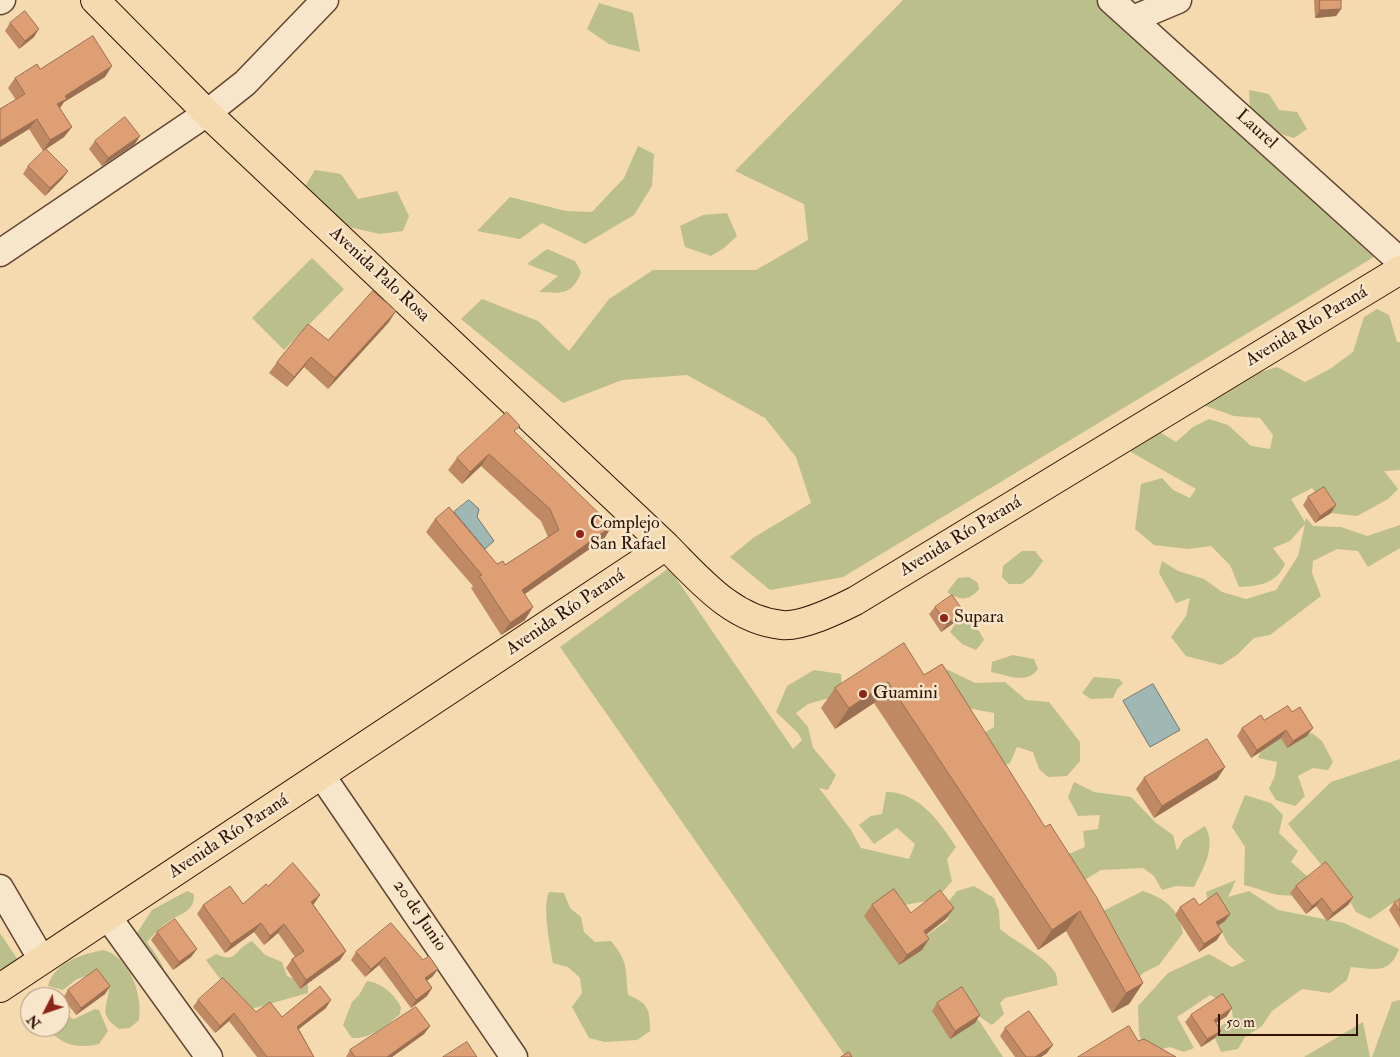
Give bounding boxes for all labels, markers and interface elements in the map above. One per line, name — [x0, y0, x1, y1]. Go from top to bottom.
street label: Laurel — [1231, 106, 1281, 154]
street label: Avenida Palo Rosa — [324, 223, 434, 327]
street label: Avenida Río Paraná — [1242, 282, 1372, 372]
street label: Avenida Río Paraná — [896, 492, 1026, 582]
place label: Complejo San Rafael — [590, 513, 666, 556]
marker: Complejo San Rafael — [574, 528, 586, 540]
street label: Avenida Río Paraná — [503, 565, 629, 661]
place label: Supara — [954, 607, 1004, 629]
marker: Supara — [938, 612, 950, 624]
place label: Guamini — [873, 683, 938, 705]
marker: Guamini — [857, 688, 869, 700]
street label: Avenida Río Paraná — [165, 790, 293, 884]
street label: 20 de Junio — [387, 876, 451, 956]
north arrow — [20, 987, 70, 1037]
scale bar — [1220, 1004, 1360, 1036]
text: N — [24, 1011, 45, 1032]
text: 50 m — [1226, 1013, 1255, 1032]

